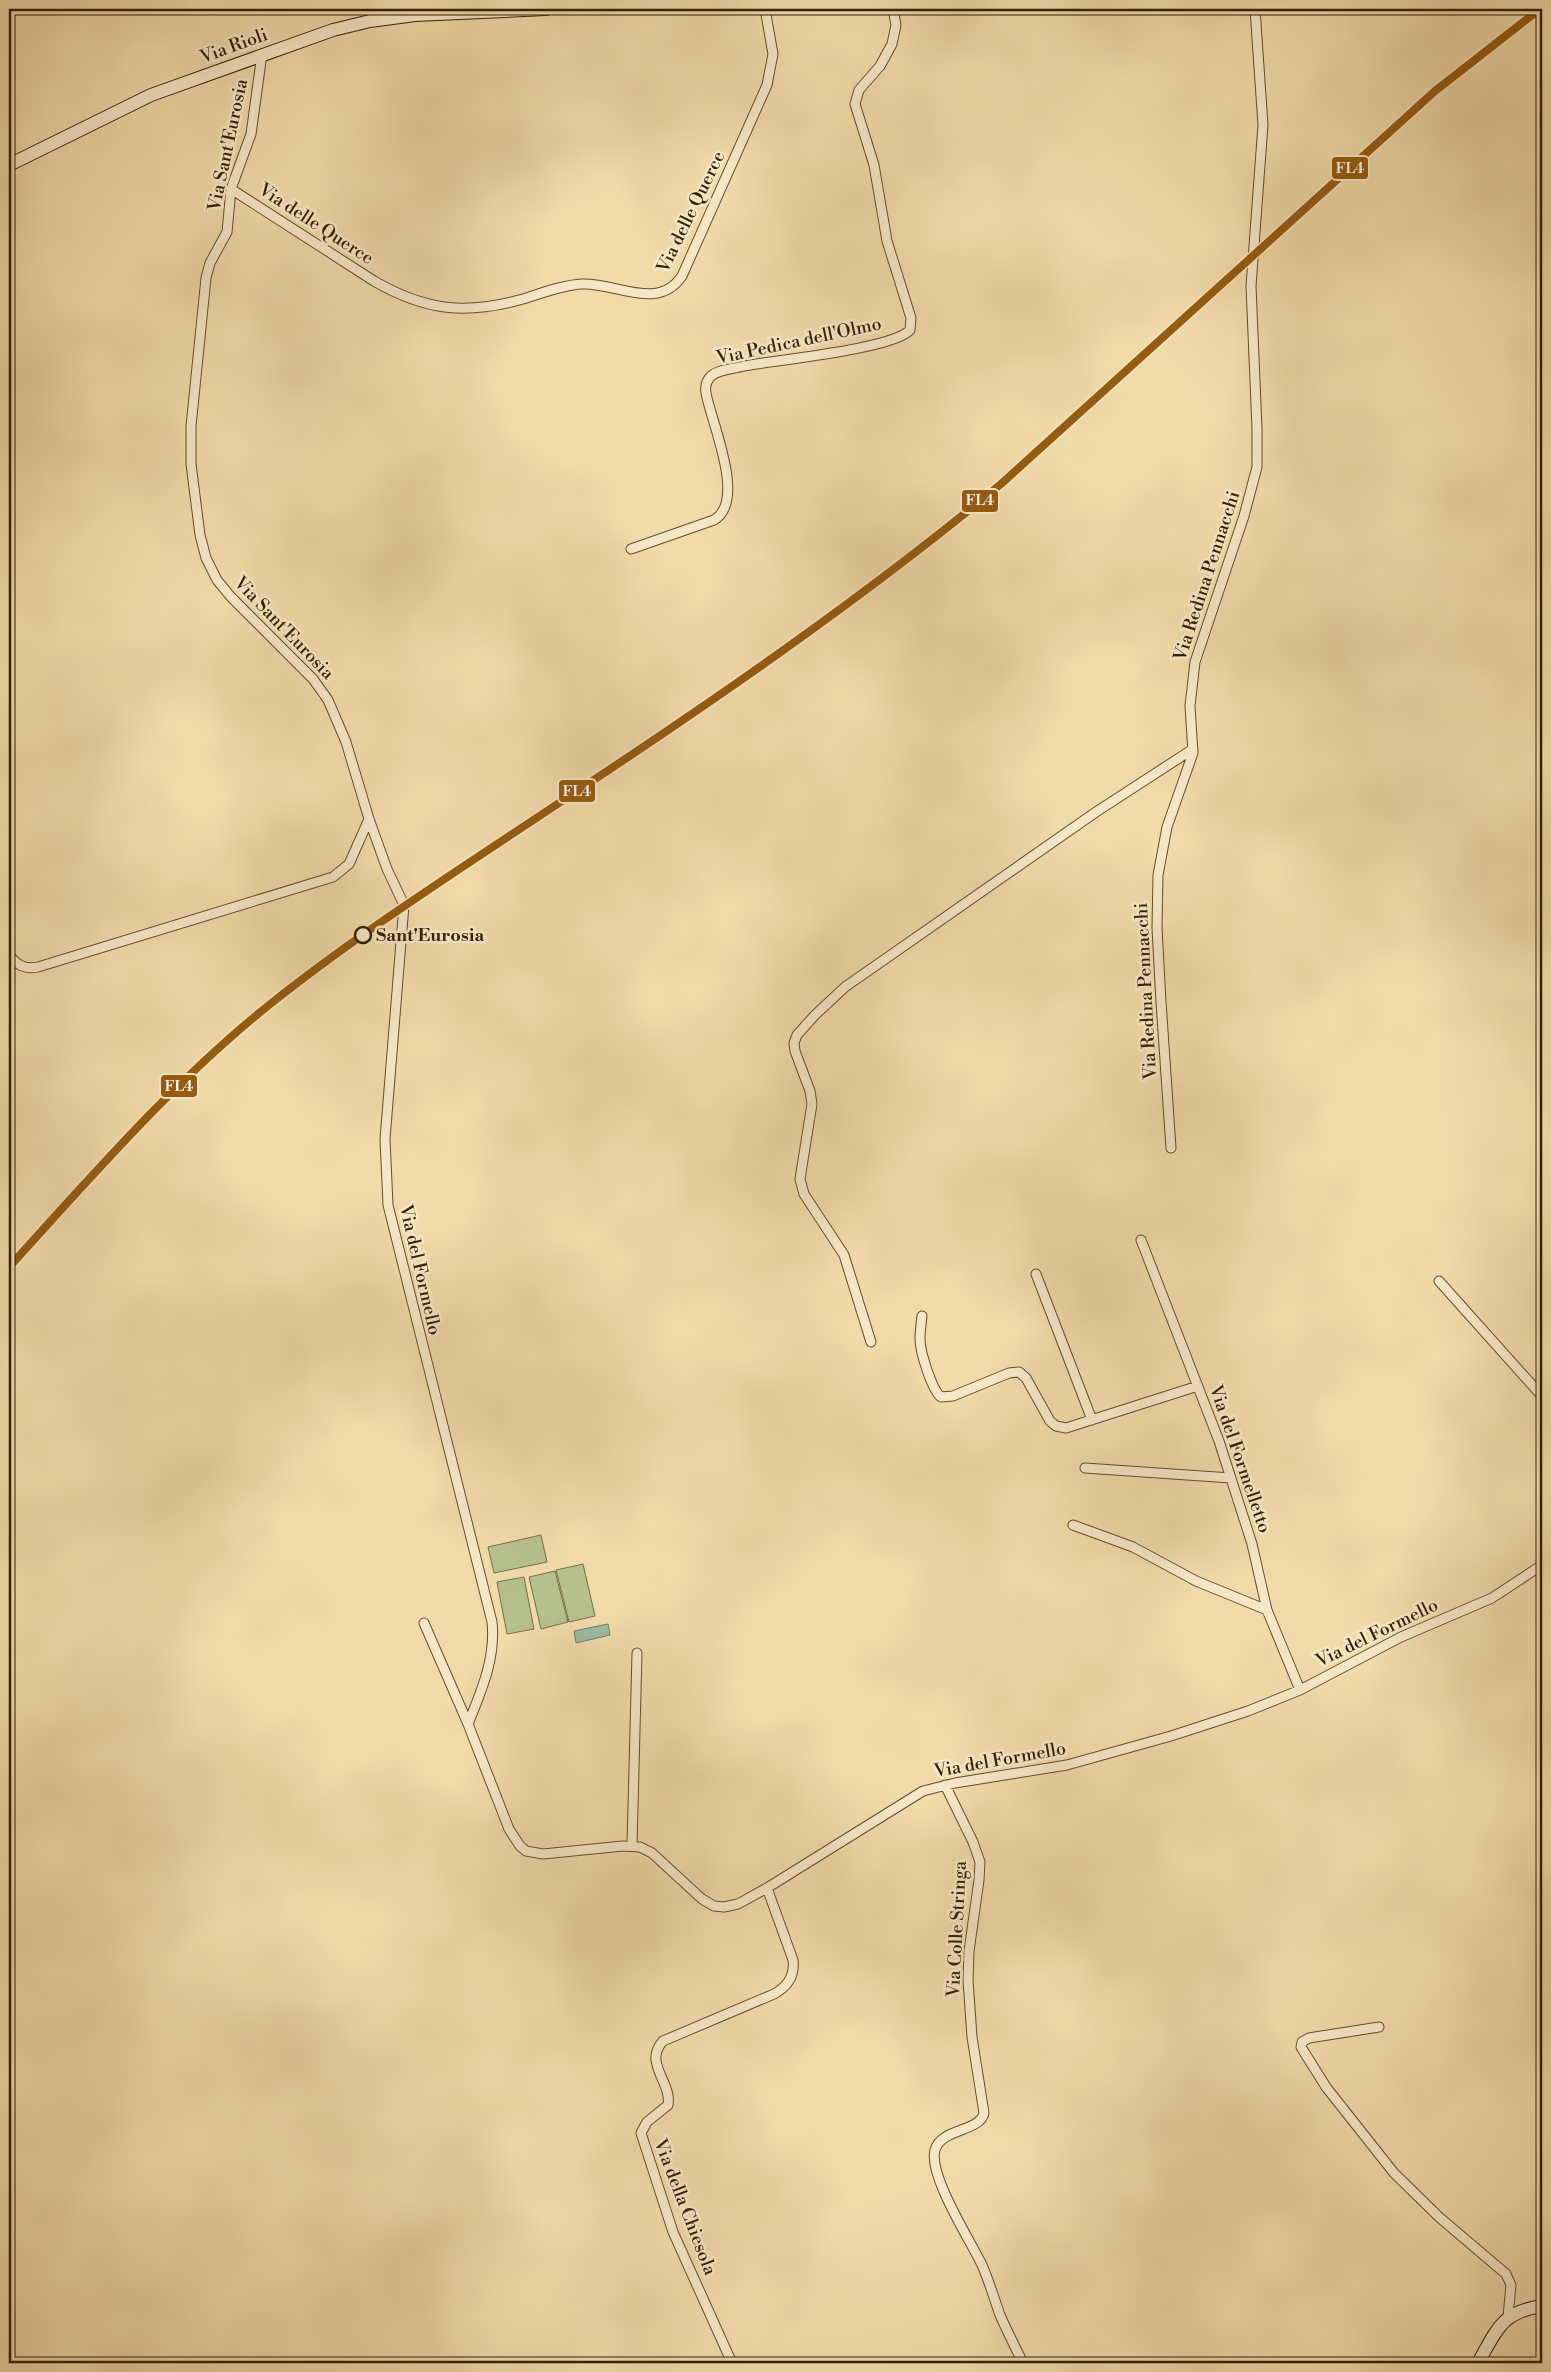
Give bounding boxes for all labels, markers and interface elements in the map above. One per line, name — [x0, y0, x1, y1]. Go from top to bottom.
street label: Via Rioli — [196, 23, 271, 69]
street label: Via Sant'Eurosia — [203, 76, 253, 214]
street label: Via delle Querce — [651, 147, 730, 278]
line badge: FL4 — [1331, 156, 1369, 180]
text: FL4 — [1336, 160, 1364, 178]
street label: Via delle Querce — [253, 178, 378, 270]
street label: Via Pedica dell'Olmo — [713, 312, 884, 370]
street label: Via Redina Pennacchi — [1168, 488, 1245, 665]
line badge: FL4 — [961, 489, 999, 513]
text: FL4 — [966, 492, 994, 510]
street label: Via Sant'Eurosia — [228, 571, 340, 685]
line badge: FL4 — [558, 779, 596, 803]
text: FL4 — [563, 783, 591, 801]
street label: Via Redina Pennacchi — [1130, 902, 1162, 1081]
place label: Sant'Eurosia — [376, 924, 484, 947]
marker: Sant'Eurosia — [354, 926, 372, 944]
line badge: FL4 — [160, 1074, 198, 1098]
text: FL4 — [165, 1078, 193, 1096]
street label: Via del Formello — [394, 1201, 446, 1338]
street label: Via del Formelletto — [1204, 1381, 1276, 1536]
street label: Via del Formello — [1311, 1593, 1442, 1673]
street label: Via del Formello — [931, 1737, 1068, 1783]
street label: Via Colle Stringa — [942, 1859, 972, 1999]
street label: Via della Chiesola — [648, 2135, 722, 2279]

